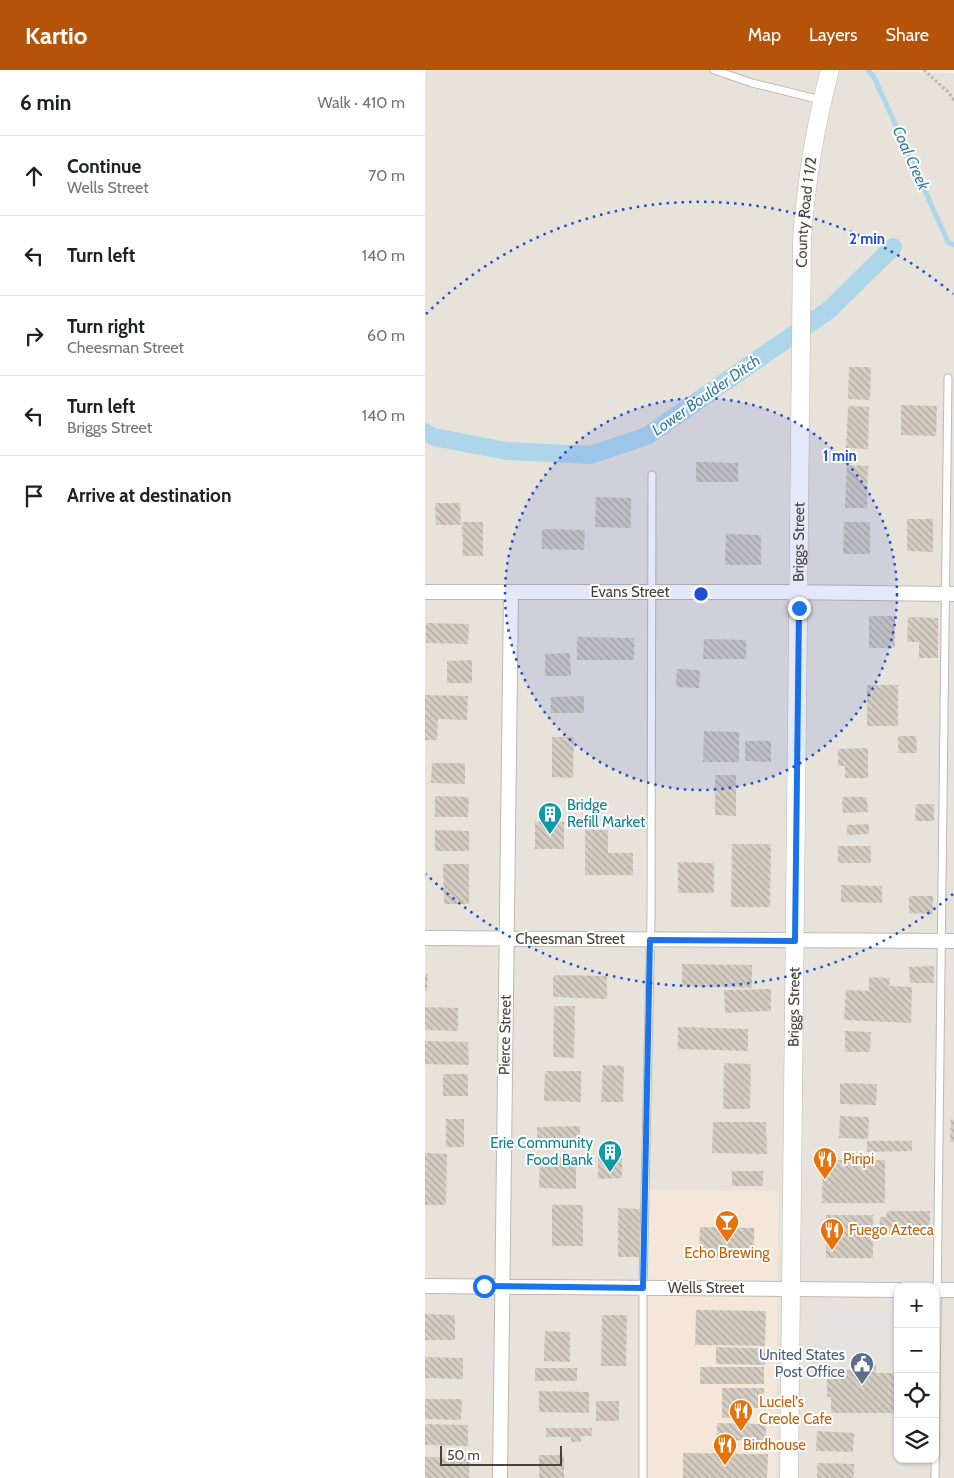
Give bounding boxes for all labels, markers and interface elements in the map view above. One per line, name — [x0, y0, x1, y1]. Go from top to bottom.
text: Kartio — [25, 21, 88, 50]
text: Map — [748, 24, 781, 46]
text: Layers — [809, 24, 858, 46]
text: Share — [886, 24, 929, 46]
text: 6 min — [20, 90, 71, 115]
text: Walk · 410 m — [318, 93, 405, 112]
water label: Coal Creek — [889, 123, 934, 194]
text: Continue — [67, 155, 141, 178]
street label: County Road 1 1/2 — [793, 155, 820, 268]
icon: ahead — [20, 162, 48, 190]
text: 70 m — [368, 166, 405, 185]
text: Wells Street — [67, 178, 149, 197]
text: 2 min — [849, 230, 885, 248]
icon: left — [20, 242, 48, 270]
text: Turn left — [67, 244, 135, 267]
text: 140 m — [362, 246, 405, 265]
text: Turn right — [67, 315, 145, 338]
icon: right — [20, 322, 48, 350]
text: 60 m — [367, 326, 405, 345]
text: Cheesman Street — [67, 338, 184, 357]
water label: Lower Boulder Ditch — [648, 351, 764, 439]
text: Turn left — [67, 395, 135, 418]
icon: left — [20, 402, 48, 430]
text: 140 m — [362, 406, 405, 425]
text: Briggs Street — [67, 418, 152, 437]
text: 1 min — [823, 447, 857, 465]
icon: arrive — [20, 482, 48, 510]
text: Arrive at destination — [67, 484, 231, 507]
street label: Briggs Street — [789, 502, 808, 582]
street label: Evans Street — [590, 583, 670, 601]
centre of rings — [692, 585, 710, 603]
route end — [788, 597, 811, 620]
place label: Bridge Refill Market — [567, 796, 645, 831]
building icon: Bridge Refill Market — [537, 801, 563, 835]
street label: Cheesman Street — [515, 930, 625, 948]
street label: Briggs Street — [785, 967, 803, 1047]
street label: Pierce Street — [495, 995, 515, 1075]
place label: Erie Community Food Bank — [490, 1134, 593, 1169]
building icon: Erie Community Food Bank — [597, 1139, 623, 1173]
restaurant icon: Piripi — [812, 1146, 838, 1180]
place label: Piripi — [843, 1150, 874, 1168]
bar icon: Echo Brewing — [714, 1209, 740, 1243]
restaurant icon: Fuego Azteca — [819, 1217, 845, 1251]
place label: Fuego Azteca — [849, 1221, 935, 1239]
place label: Echo Brewing — [684, 1244, 770, 1262]
route start — [473, 1275, 496, 1298]
street label: Wells Street — [668, 1279, 744, 1297]
map controls — [894, 1283, 939, 1463]
button: + — [894, 1283, 939, 1328]
button: − — [894, 1328, 939, 1373]
place label: United States Post Office — [759, 1346, 845, 1381]
public building icon: United States Post Office — [849, 1351, 875, 1385]
button: locate — [894, 1373, 939, 1418]
place label: Luciel's Creole Cafe — [759, 1393, 832, 1428]
restaurant icon: Luciel's Creole Cafe — [728, 1398, 754, 1432]
button: layers — [894, 1418, 939, 1463]
restaurant icon: Birdhouse — [712, 1432, 738, 1466]
place label: Birdhouse — [743, 1436, 806, 1454]
scale bar — [440, 1443, 563, 1466]
text: 50 m — [447, 1446, 480, 1464]

